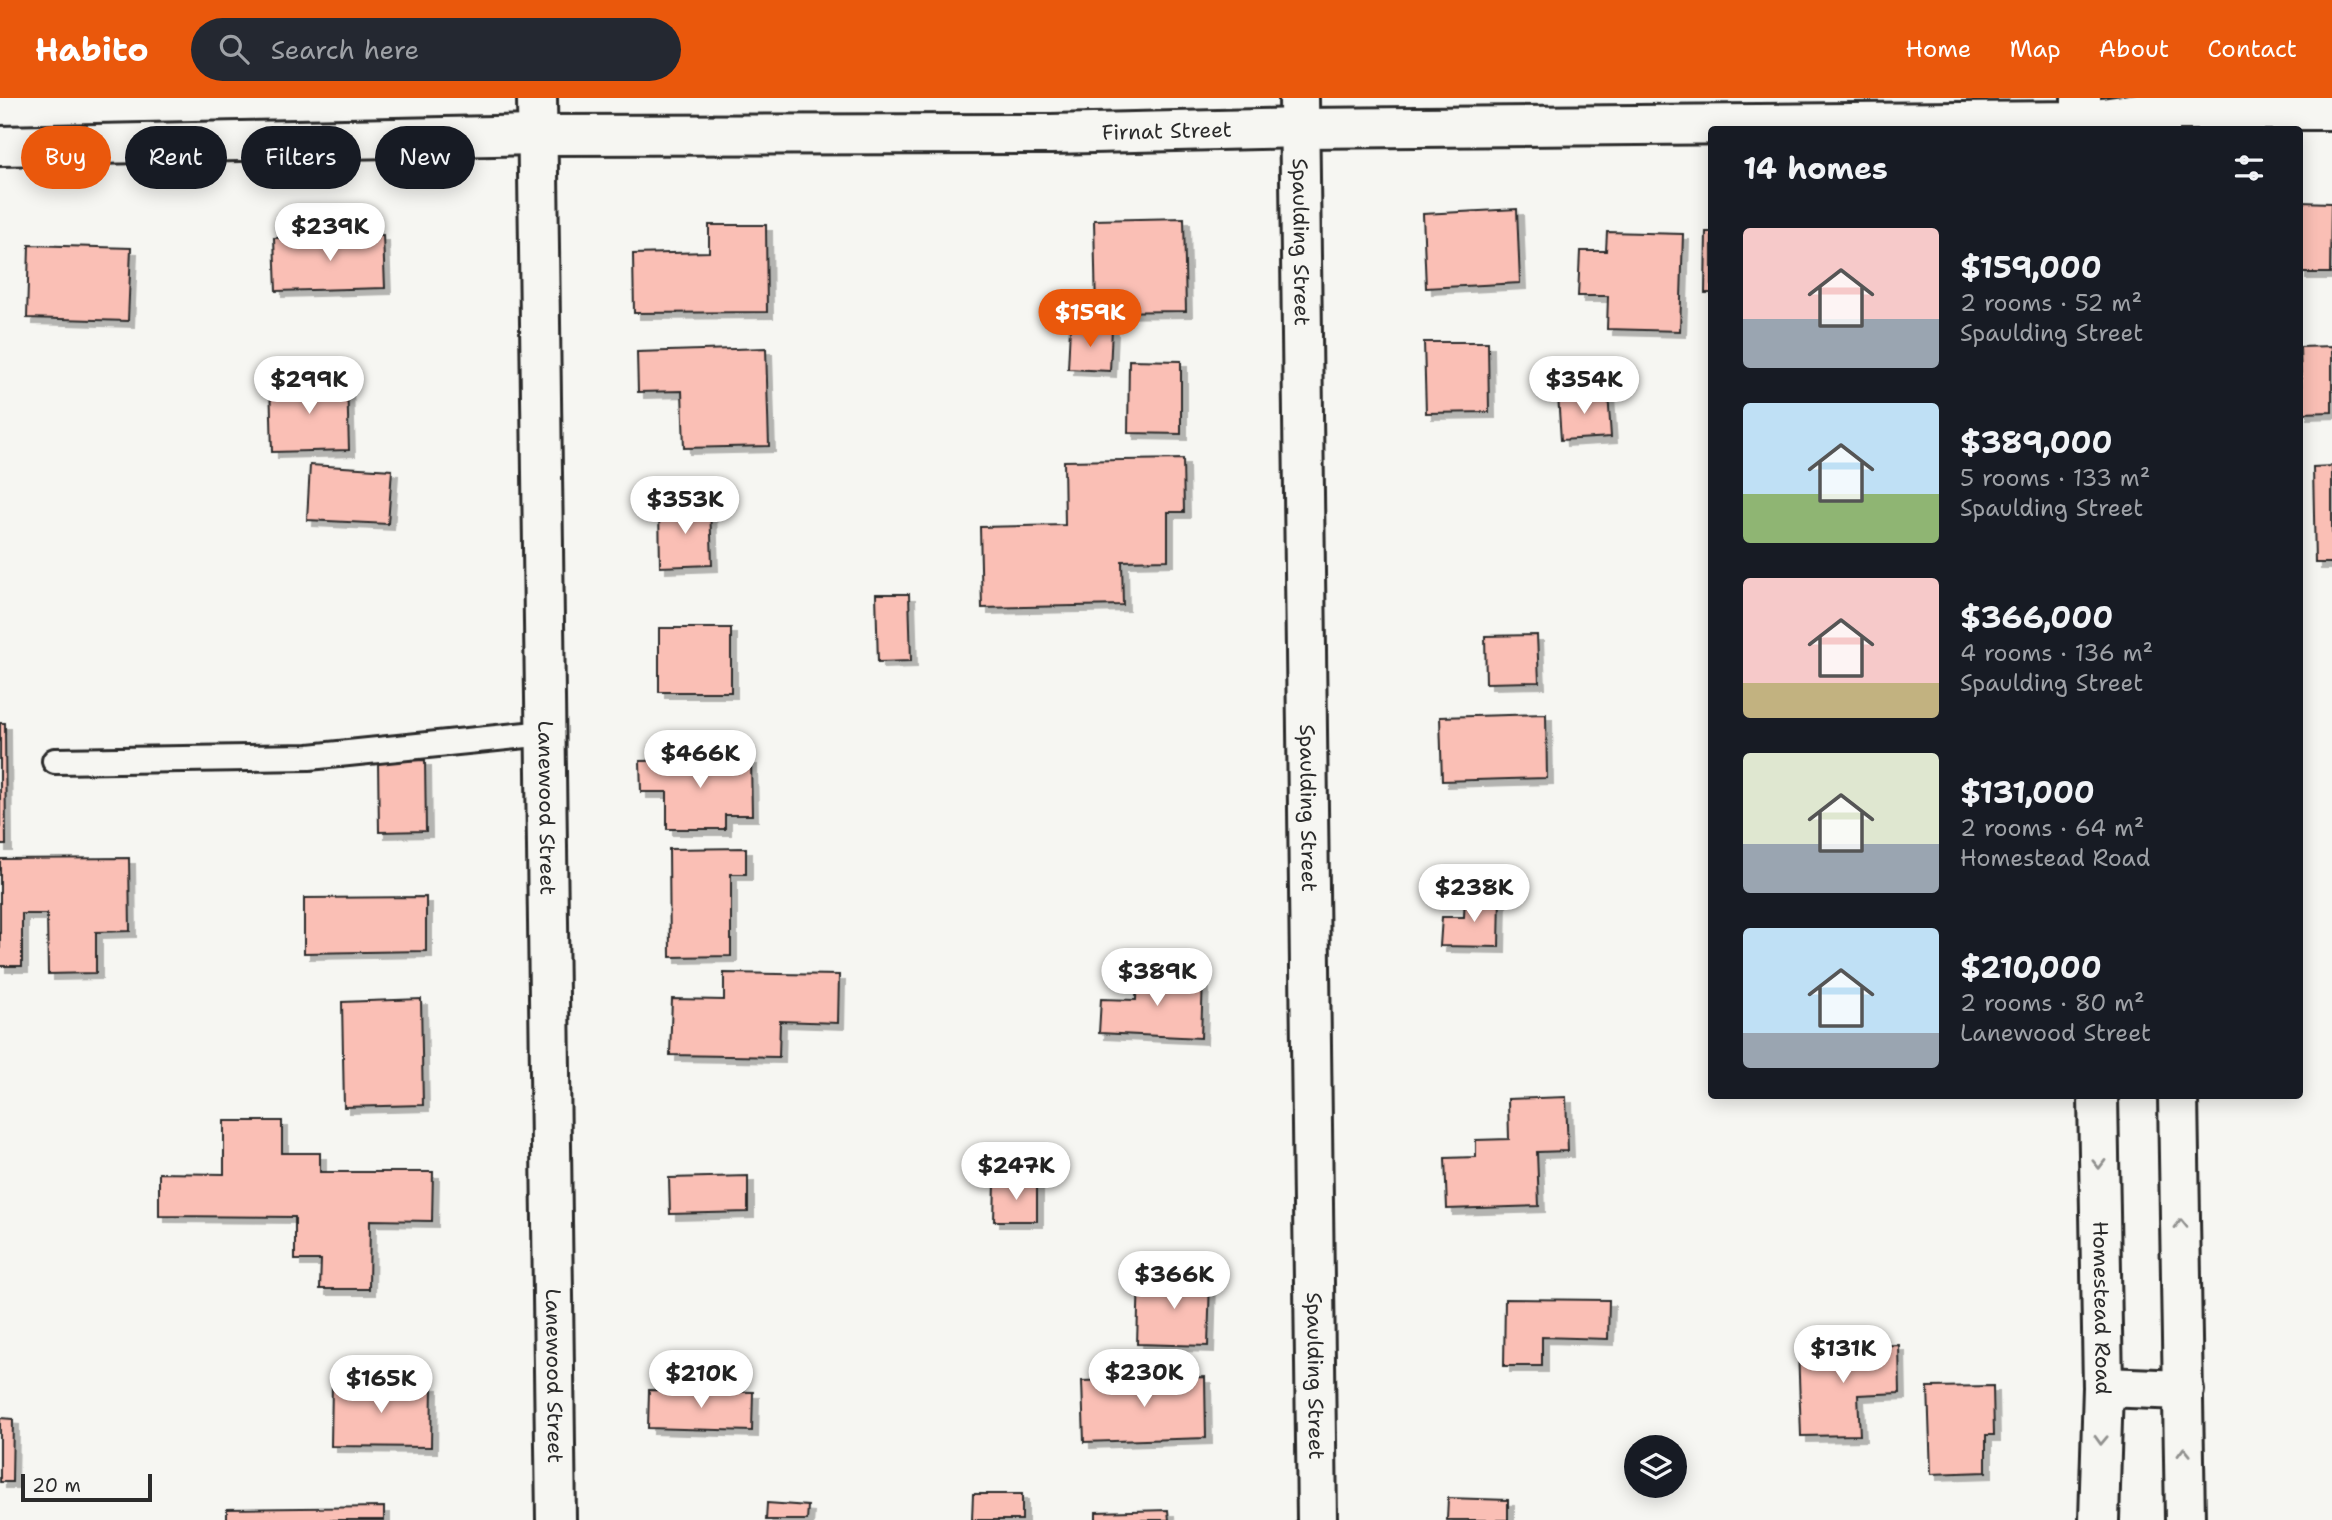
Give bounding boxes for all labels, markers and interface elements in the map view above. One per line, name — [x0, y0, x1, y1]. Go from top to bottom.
search box — [191, 18, 681, 81]
text: Habito — [35, 27, 149, 72]
icon: search — [215, 30, 253, 68]
text: Search here — [271, 32, 419, 67]
text: Home — [1905, 33, 1971, 65]
text: Map — [2009, 33, 2061, 65]
text: About — [2099, 33, 2169, 65]
text: Contact — [2207, 33, 2297, 65]
street label: Firnat Street — [1101, 116, 1232, 147]
chip: Buy — [21, 126, 111, 189]
chip: Rent — [125, 126, 227, 189]
chip: Filters — [241, 126, 361, 189]
chip: New — [375, 126, 475, 189]
text: 14 homes — [1743, 148, 1888, 189]
icon: filters — [2230, 149, 2268, 187]
street label: Spaulding Street — [1286, 158, 1316, 326]
pin: $239K — [281, 204, 379, 263]
text: $239K — [291, 211, 369, 241]
text: $159,000 — [1960, 247, 2102, 288]
icon: home — [1799, 256, 1883, 340]
text: 2 rooms · 52 m² — [1960, 288, 2142, 318]
pin: $159K — [1041, 289, 1139, 349]
text: $159K — [1054, 297, 1126, 327]
text: Spaulding Street — [1960, 318, 2143, 348]
pin: $299K — [260, 356, 358, 416]
pin: $354K — [1535, 356, 1633, 416]
text: $299K — [270, 364, 348, 394]
text: $354K — [1545, 364, 1623, 394]
text: $389,000 — [1960, 422, 2113, 463]
icon: home — [1799, 431, 1883, 515]
text: 5 rooms · 133 m² — [1960, 463, 2150, 493]
pin: $353K — [636, 476, 734, 536]
text: $353K — [646, 484, 724, 514]
text: Spaulding Street — [1960, 493, 2143, 523]
text: $366,000 — [1960, 597, 2113, 638]
icon: home — [1799, 606, 1883, 690]
text: 4 rooms · 136 m² — [1960, 638, 2153, 668]
text: Spaulding Street — [1960, 668, 2143, 698]
street label: Lanewood Street — [531, 720, 562, 895]
street label: Spaulding Street — [1293, 724, 1323, 892]
pin: $466K — [651, 730, 749, 790]
text: $466K — [660, 738, 740, 768]
text: $131,000 — [1960, 772, 2095, 813]
icon: home — [1799, 781, 1883, 865]
text: 2 rooms · 64 m² — [1960, 813, 2144, 843]
text: Homestead Road — [1960, 843, 2150, 873]
pin: $238K — [1425, 864, 1523, 924]
text: $238K — [1435, 872, 1513, 902]
text: $210,000 — [1960, 947, 2102, 988]
pin: $389K — [1108, 948, 1206, 1008]
text: $389K — [1117, 956, 1197, 986]
icon: home — [1799, 956, 1883, 1040]
text: 2 rooms · 80 m² — [1960, 988, 2145, 1018]
text: Lanewood Street — [1960, 1018, 2151, 1048]
pin: $247K — [967, 1142, 1065, 1202]
text: $247K — [977, 1150, 1055, 1180]
one-way arrow — [2092, 1158, 2107, 1169]
one-way arrow — [2173, 1219, 2188, 1230]
street label: Homestead Road — [2086, 1221, 2117, 1395]
pin: $366K — [1125, 1252, 1223, 1311]
text: $366K — [1134, 1259, 1214, 1289]
street label: Lanewood Street — [539, 1288, 569, 1463]
street label: Spaulding Street — [1300, 1292, 1330, 1460]
pin: $131K — [1794, 1326, 1892, 1385]
text: $131K — [1810, 1333, 1876, 1363]
pin: $210K — [652, 1350, 750, 1410]
pin: $230K — [1095, 1350, 1193, 1409]
pin: $165K — [332, 1356, 430, 1415]
text: $230K — [1105, 1357, 1183, 1387]
text: $210K — [665, 1358, 737, 1388]
text: $165K — [346, 1363, 416, 1393]
map controls — [1624, 1435, 1687, 1498]
button: layers — [1624, 1435, 1687, 1498]
one-way arrow — [2094, 1435, 2109, 1446]
one-way arrow — [2176, 1446, 2192, 1457]
scale bar — [21, 1471, 152, 1503]
text: 20 m — [32, 1473, 81, 1498]

